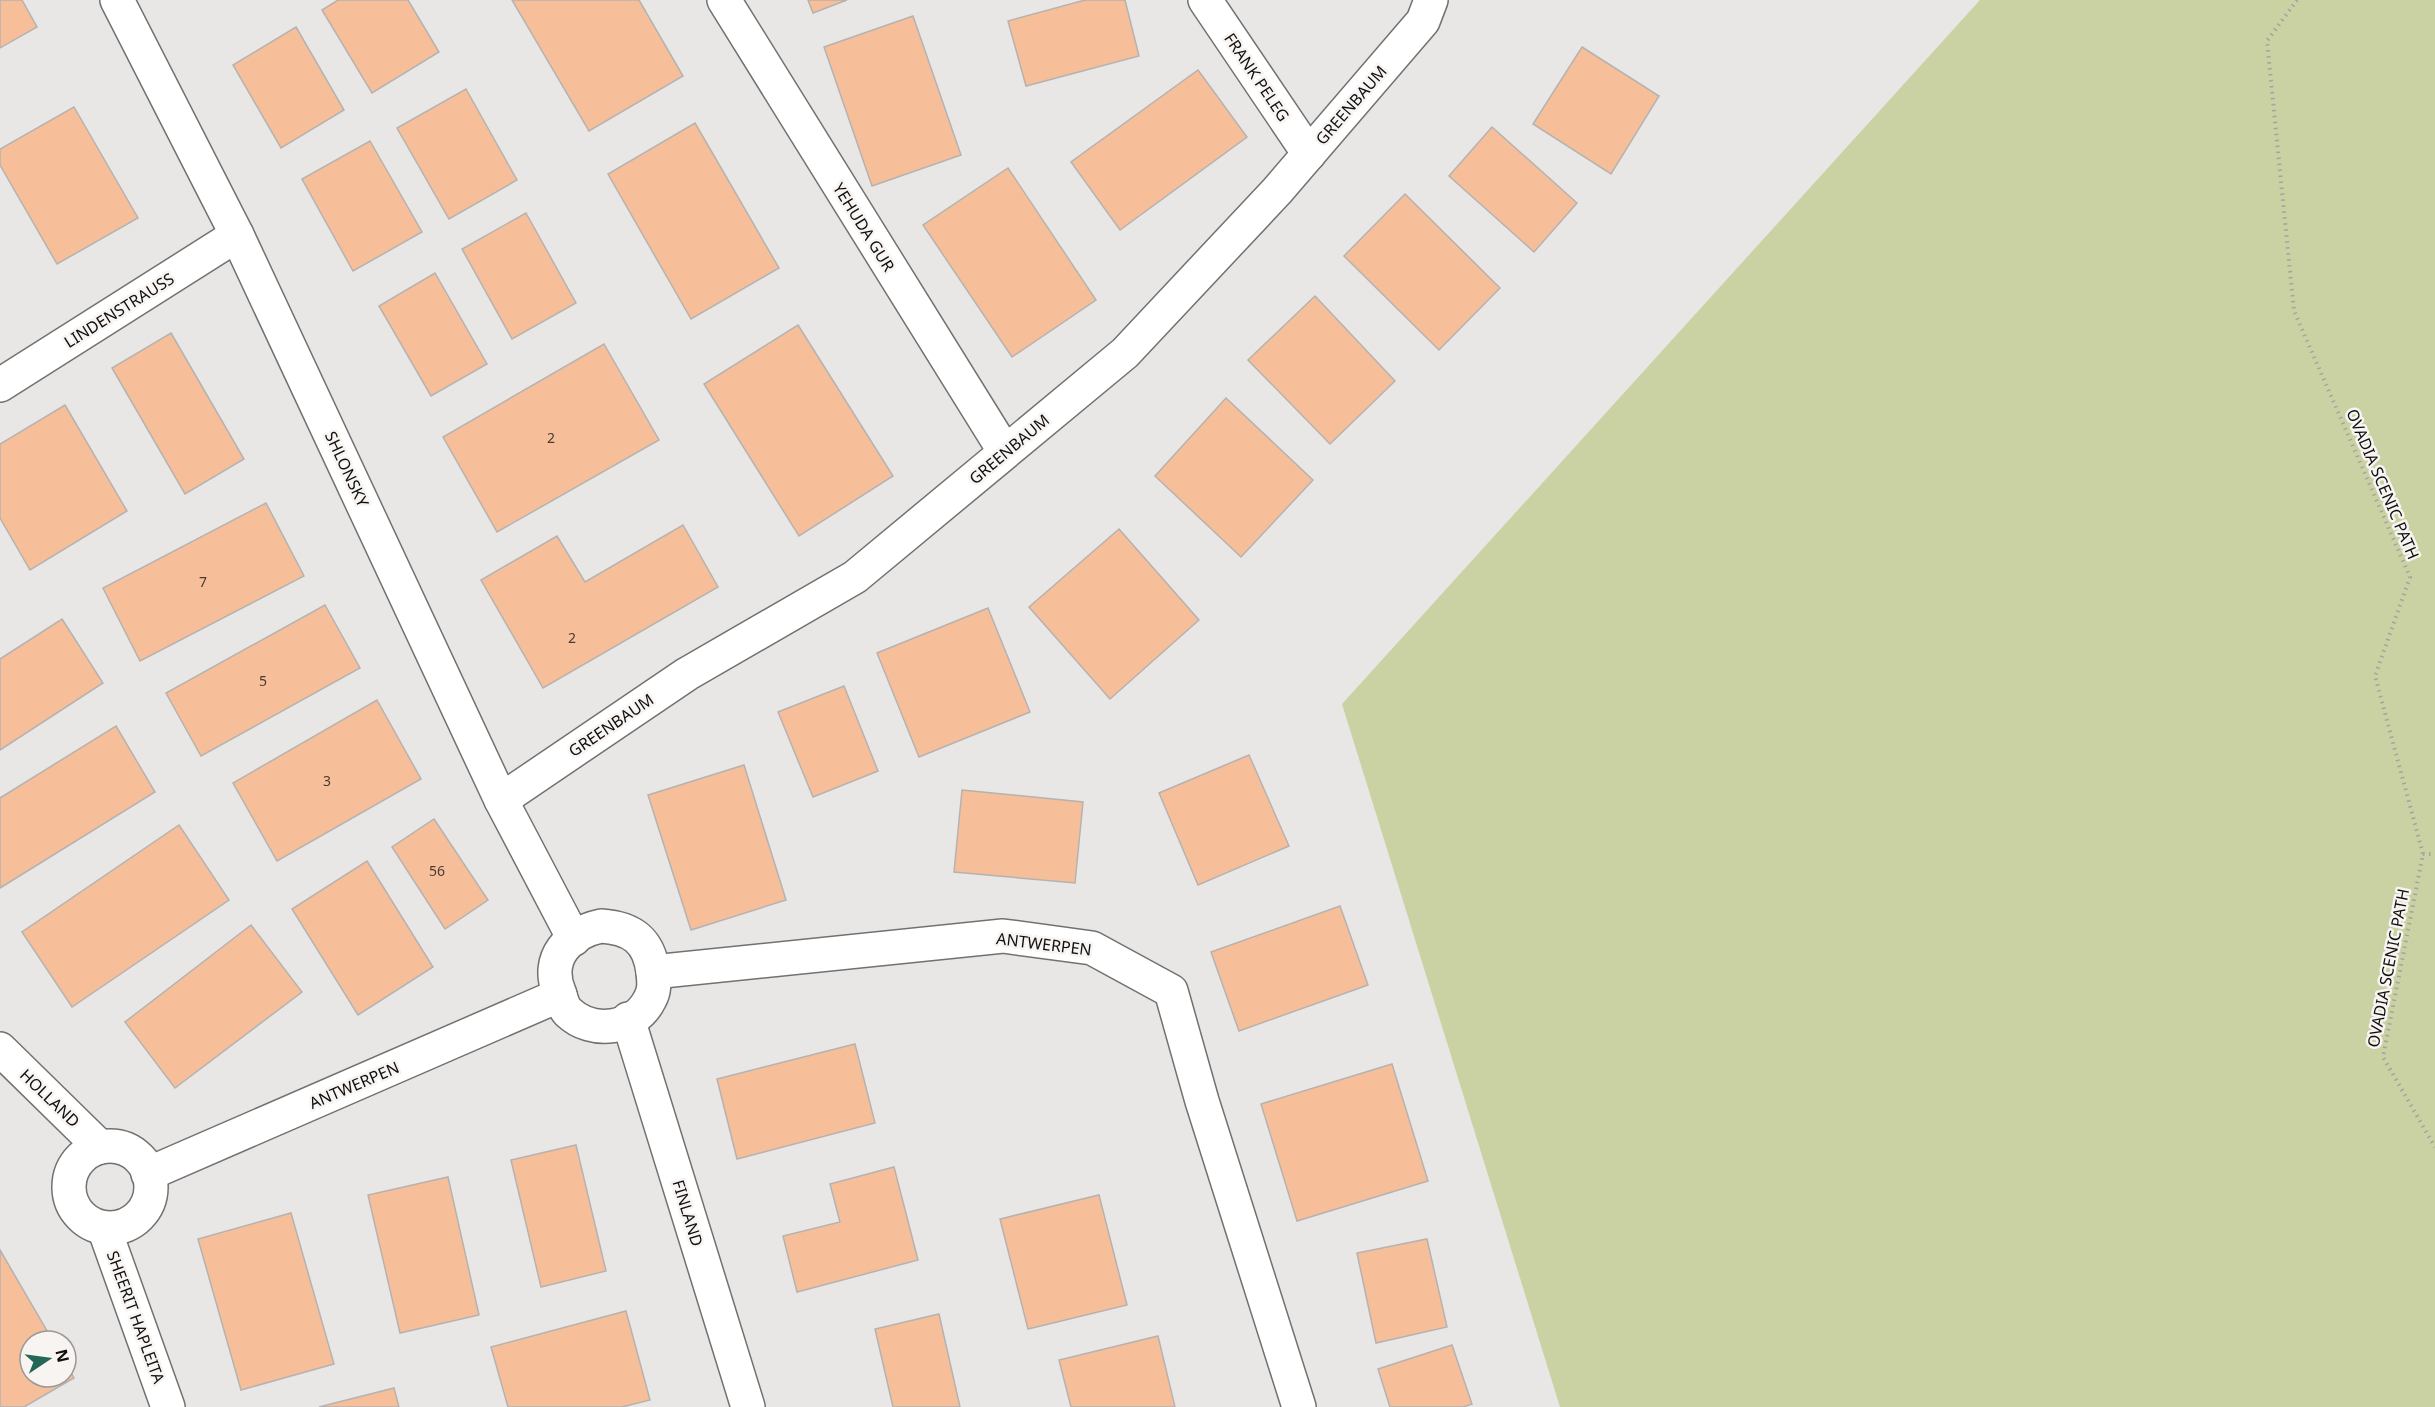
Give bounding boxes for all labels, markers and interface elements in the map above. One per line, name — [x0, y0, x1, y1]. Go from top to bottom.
street label: FRANK PELEG — [1219, 28, 1295, 126]
street label: GREENBAUM — [1310, 61, 1392, 149]
street label: YEHUDA GUR — [828, 179, 900, 276]
street label: LINDENSTRAUSS — [60, 267, 178, 353]
street label: OVADIA SCENIC PATH — [2341, 405, 2425, 563]
street label: GREENBAUM — [964, 409, 1054, 489]
street label: SHLONSKY — [320, 428, 375, 511]
house number: 2 — [547, 428, 555, 447]
house number: 7 — [199, 572, 207, 591]
house number: 2 — [568, 628, 576, 647]
house number: 5 — [259, 671, 267, 690]
street label: GREENBAUM — [564, 688, 658, 762]
house number: 3 — [323, 771, 331, 790]
house number: 56 — [429, 861, 445, 880]
street label: OVADIA SCENIC PATH — [2362, 887, 2414, 1049]
street label: ANTWERPEN — [995, 927, 1093, 961]
street label: ANTWERPEN — [306, 1056, 402, 1114]
street label: HOLLAND — [15, 1064, 85, 1132]
street label: FINLAND — [667, 1177, 709, 1249]
street label: SHEERIT HAPLEITA — [102, 1248, 170, 1387]
north arrow — [18, 1329, 78, 1389]
text: N — [50, 1347, 75, 1364]

